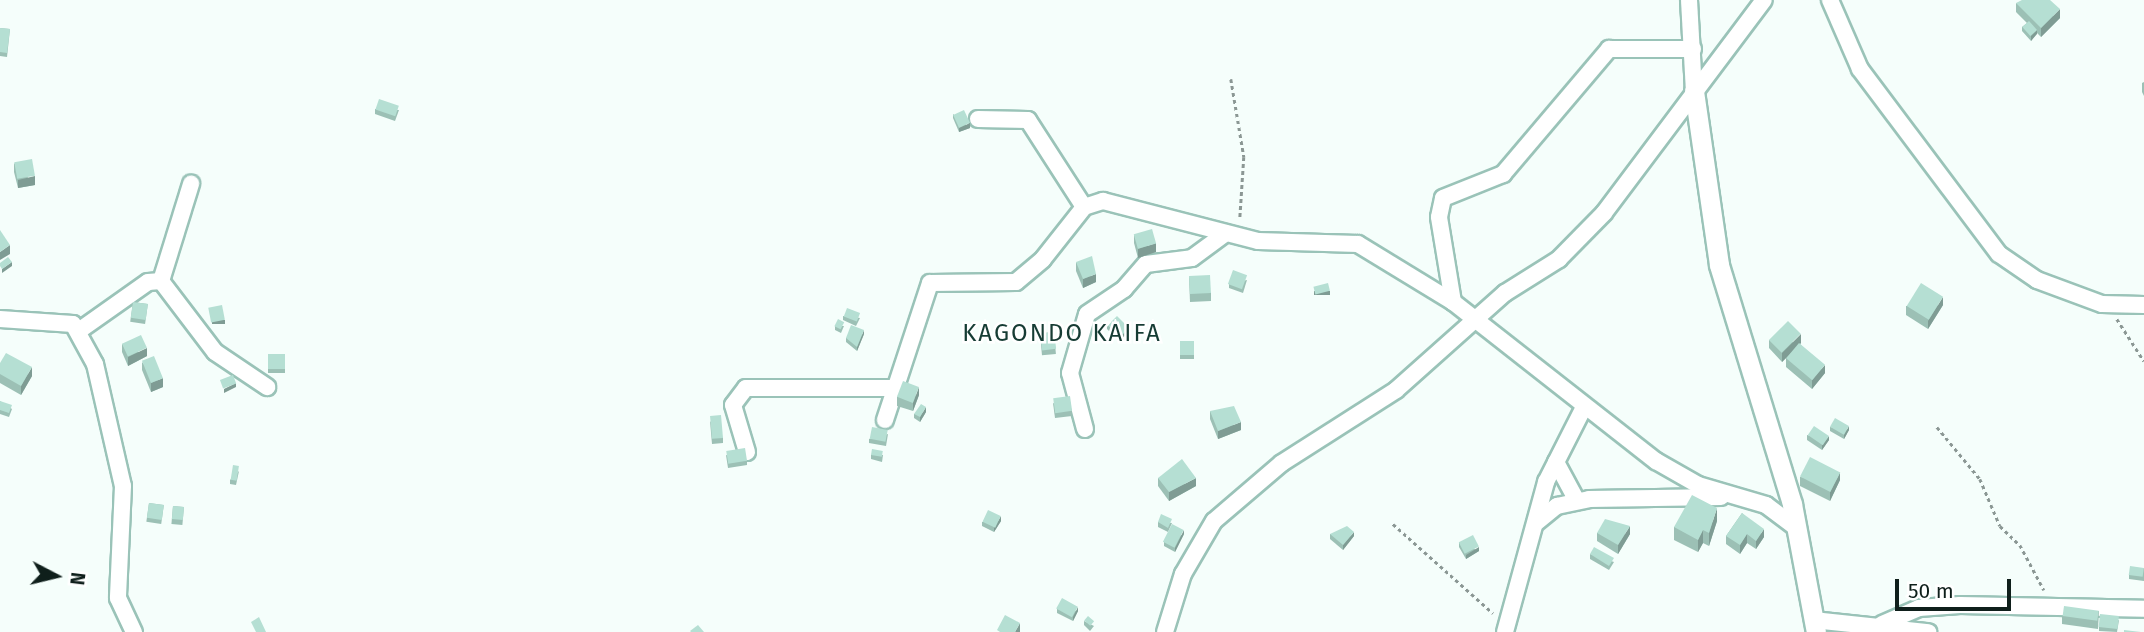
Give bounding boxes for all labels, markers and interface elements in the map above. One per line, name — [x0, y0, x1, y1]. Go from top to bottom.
district label: KAGONDO KAIFA — [964, 320, 1160, 348]
north arrow — [21, 541, 91, 611]
scale bar — [1899, 566, 2014, 610]
text: N — [65, 571, 90, 586]
text: 50 m — [1908, 578, 1954, 604]

